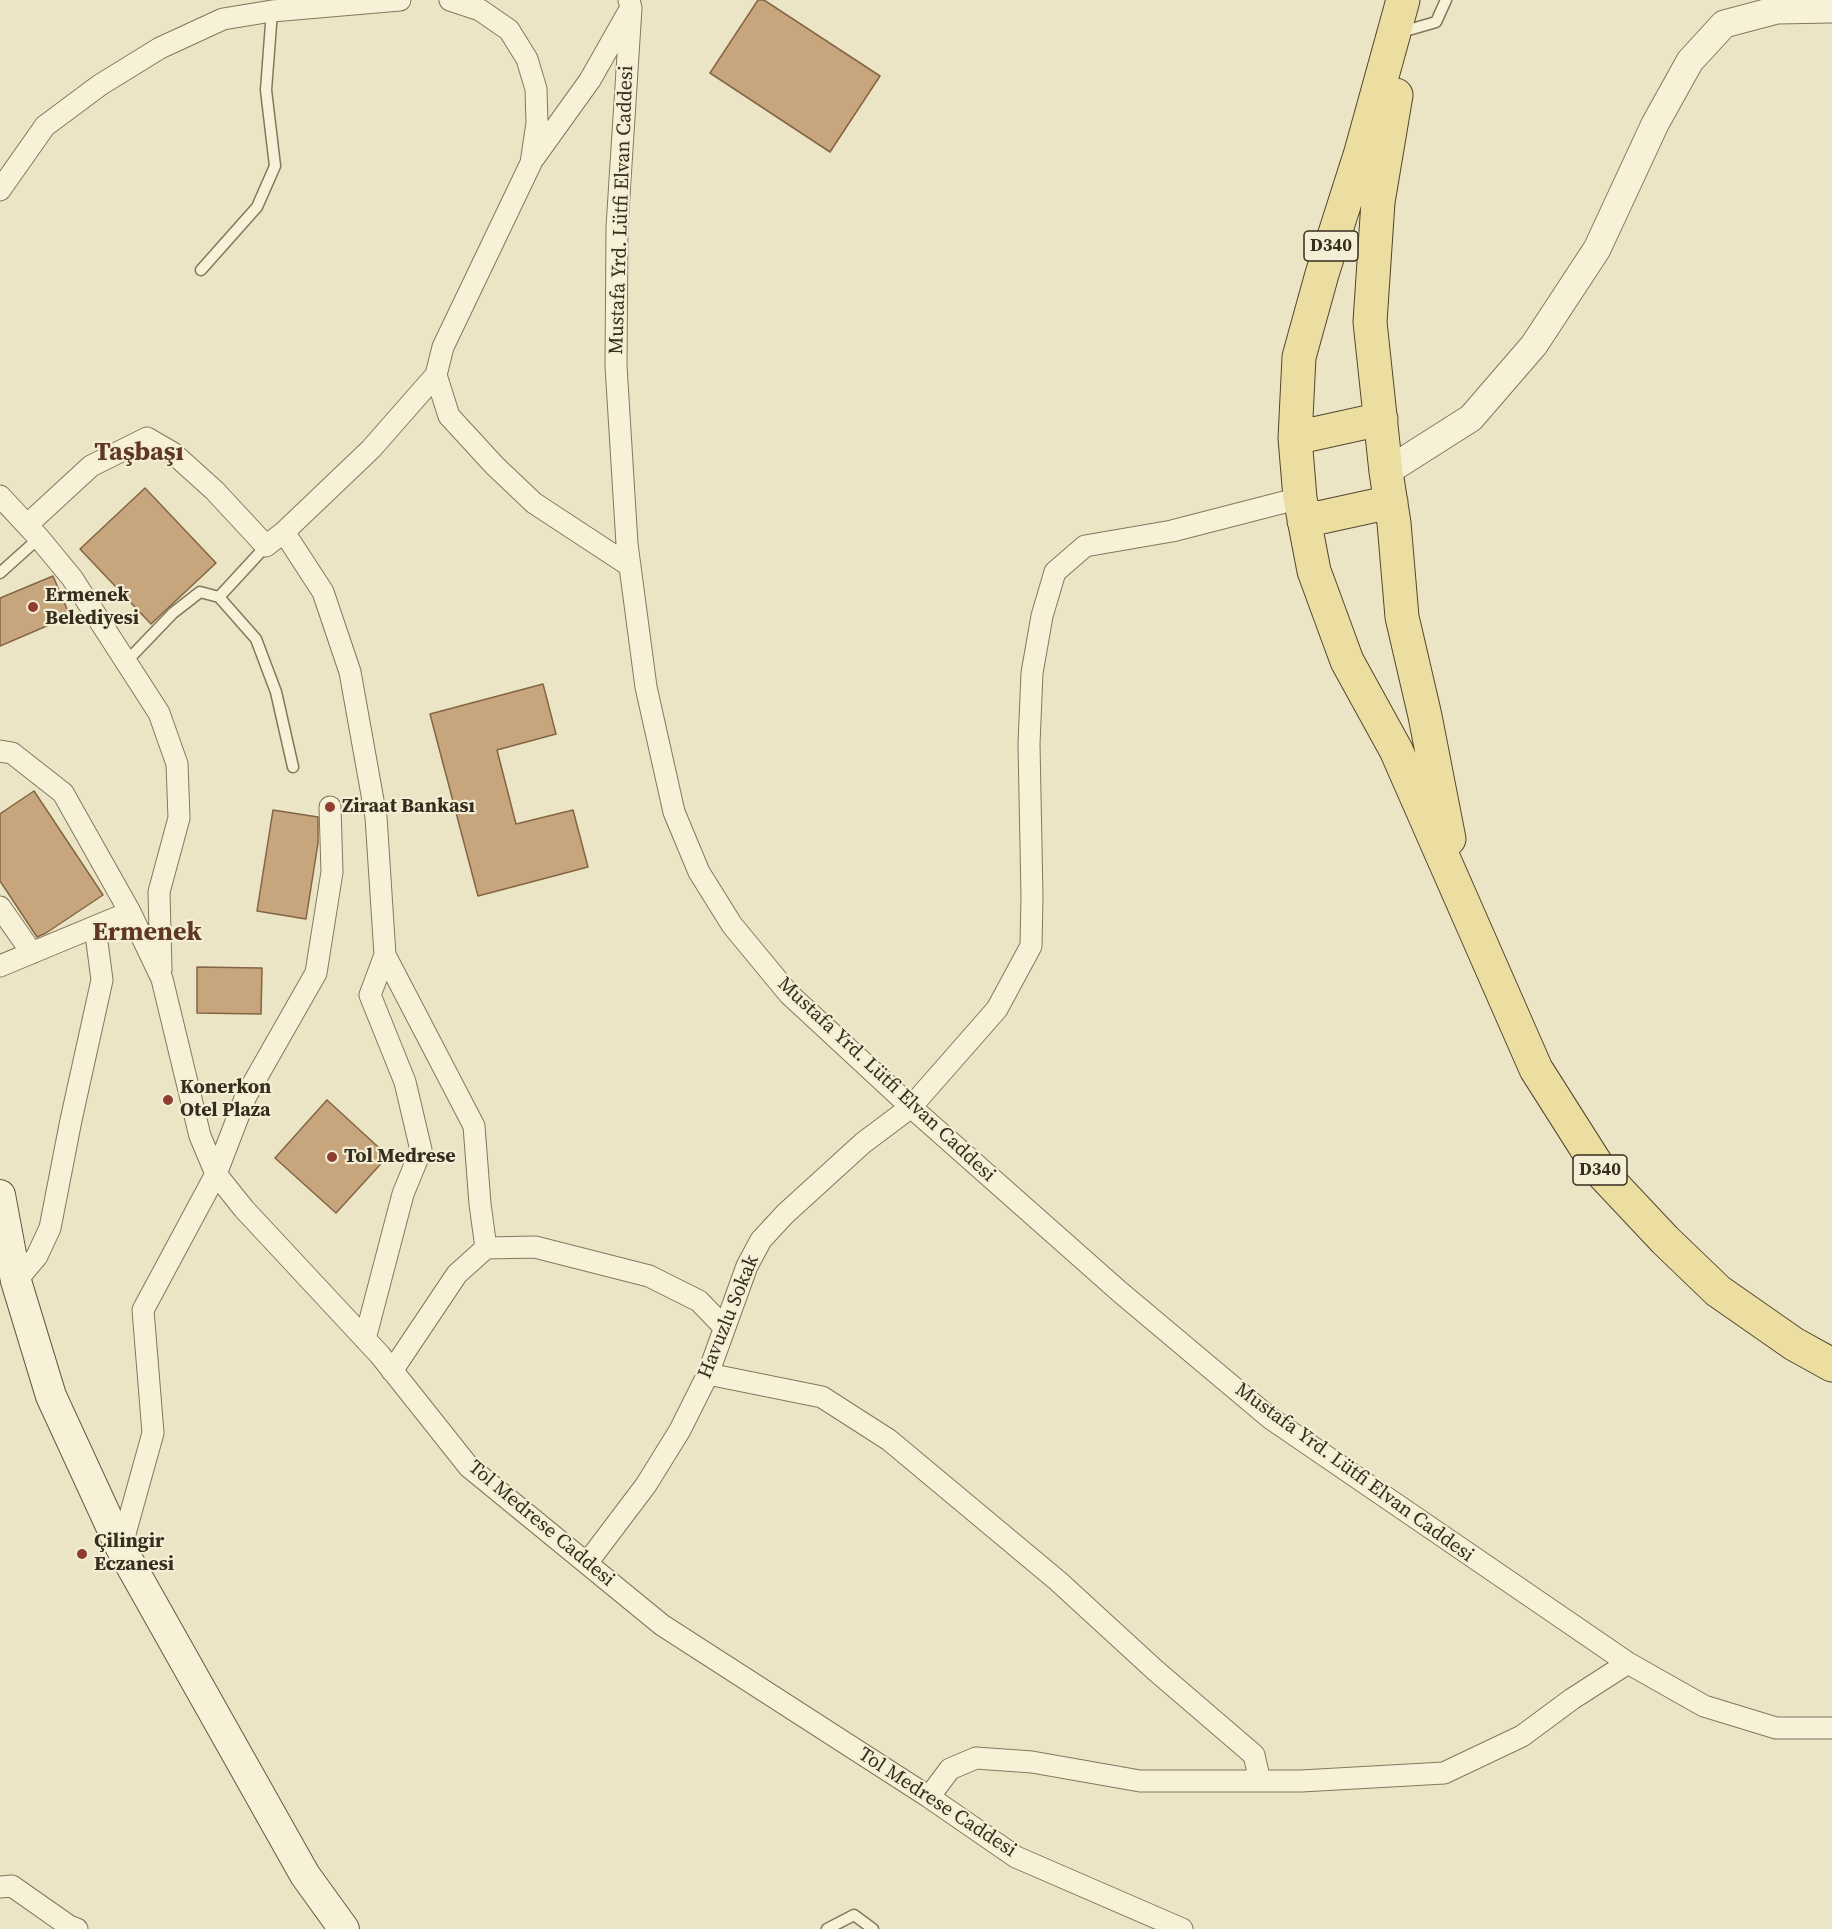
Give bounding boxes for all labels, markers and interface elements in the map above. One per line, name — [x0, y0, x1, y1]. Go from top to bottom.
street label: Mustafa Yrd. Lütfi Elvan Caddesi — [605, 65, 639, 355]
road number: D340 — [1304, 231, 1358, 261]
district label: Taşbaşı — [94, 437, 184, 469]
place label: Ermenek Belediyesi — [45, 584, 139, 631]
marker: Ermenek Belediyesi — [26, 600, 40, 614]
place label: Ziraat Bankası — [342, 795, 475, 819]
marker: Ziraat Bankası — [323, 800, 337, 814]
district label: Ermenek — [92, 917, 202, 949]
street label: Mustafa Yrd. Lütfi Elvan Caddesi — [772, 973, 1000, 1187]
place label: Konerkon Otel Plaza — [180, 1076, 271, 1123]
marker: Konerkon Otel Plaza — [161, 1093, 175, 1107]
place label: Tol Medrese — [344, 1145, 456, 1169]
marker: Tol Medrese — [325, 1150, 339, 1164]
road number: D340 — [1573, 1155, 1627, 1185]
street label: Havuzlu Sokak — [693, 1252, 765, 1382]
street label: Mustafa Yrd. Lütfi Elvan Caddesi — [1230, 1378, 1478, 1568]
street label: Tol Medrese Caddesi — [463, 1456, 619, 1592]
place label: Çilingir Eczanesi — [94, 1530, 174, 1577]
marker: Çilingir Eczanesi — [75, 1547, 89, 1561]
street label: Tol Medrese Caddesi — [853, 1743, 1021, 1863]

